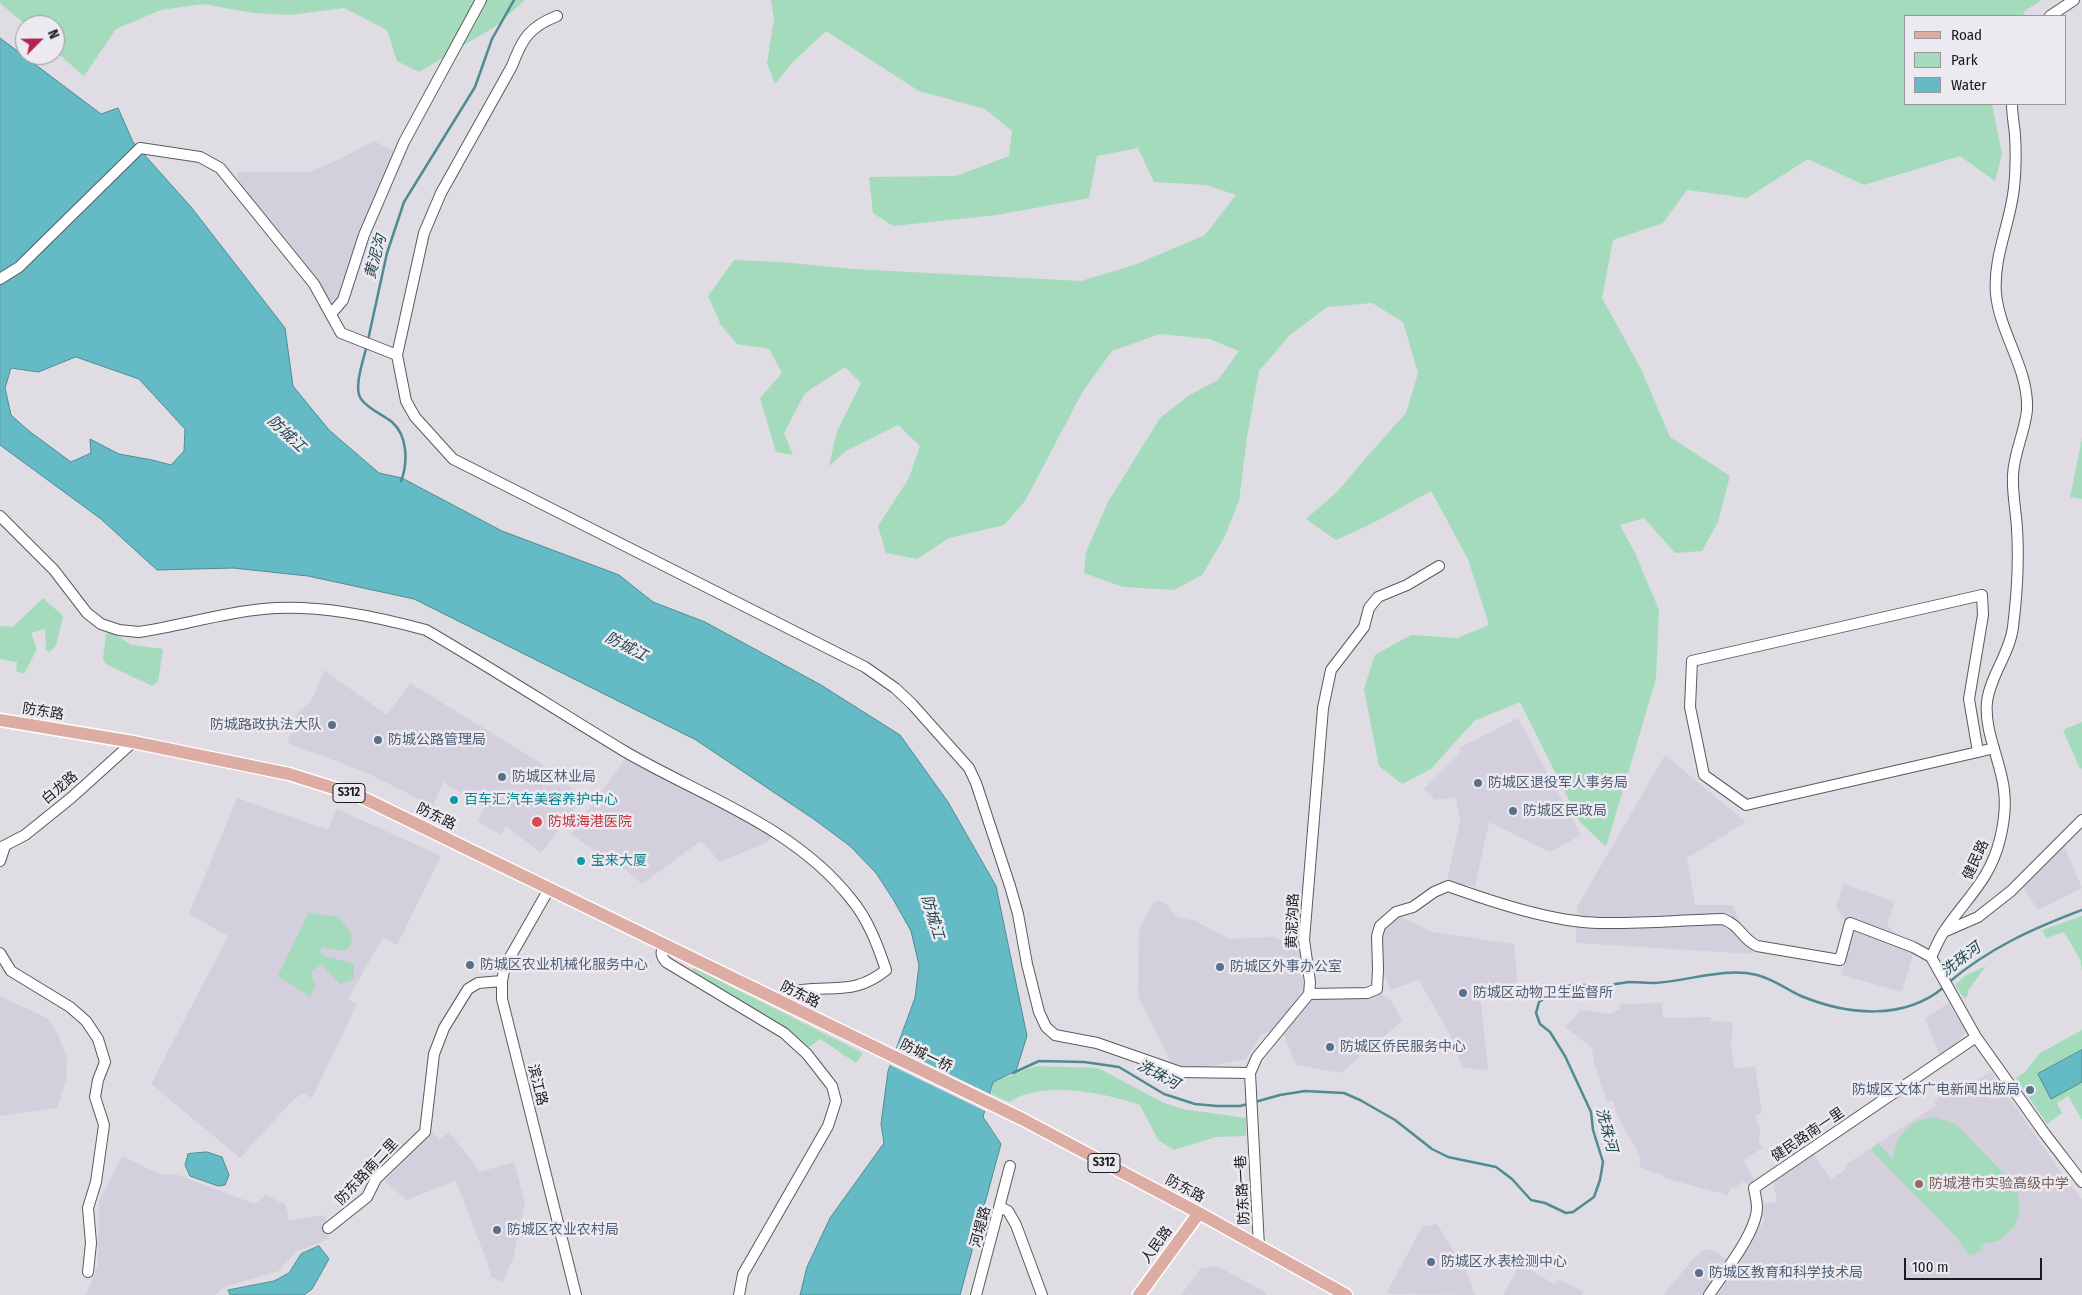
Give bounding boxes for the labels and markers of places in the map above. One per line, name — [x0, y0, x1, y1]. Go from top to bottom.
place label: 防城路政执法大队 — [210, 717, 322, 733]
marker: 防城路政执法大队 — [326, 719, 338, 731]
place label: 防城公路管理局 — [388, 732, 486, 748]
marker: 防城公路管理局 — [372, 734, 384, 746]
place label: 防城区林业局 — [512, 769, 596, 785]
marker: 防城区林业局 — [496, 771, 508, 783]
place label: 防城区退役军人事务局 — [1488, 775, 1628, 791]
marker: 防城区退役军人事务局 — [1472, 777, 1484, 789]
place label: 百车汇汽车美容养护中心 — [464, 792, 618, 808]
marker: 百车汇汽车美容养护中心 — [448, 794, 460, 806]
place label: 防城区民政局 — [1523, 803, 1607, 819]
marker: 防城区民政局 — [1507, 805, 1519, 817]
place label: 防城海港医院 — [548, 814, 632, 830]
marker: 防城海港医院 — [530, 815, 544, 829]
place label: 宝来大厦 — [591, 853, 647, 869]
marker: 宝来大厦 — [575, 855, 587, 867]
place label: 防城区农业机械化服务中心 — [480, 957, 648, 973]
marker: 防城区农业机械化服务中心 — [464, 959, 476, 971]
place label: 防城区外事办公室 — [1230, 959, 1342, 975]
marker: 防城区外事办公室 — [1214, 961, 1226, 973]
place label: 防城区动物卫生监督所 — [1473, 985, 1613, 1001]
marker: 防城区动物卫生监督所 — [1457, 987, 1469, 999]
place label: 防城区侨民服务中心 — [1340, 1039, 1466, 1055]
marker: 防城区侨民服务中心 — [1324, 1041, 1336, 1053]
place label: 防城区文体广电新闻出版局 — [1852, 1082, 2020, 1098]
marker: 防城区文体广电新闻出版局 — [2024, 1084, 2036, 1096]
place label: 防城港市实验高级中学 — [1929, 1176, 2069, 1192]
marker: 防城港市实验高级中学 — [1913, 1178, 1925, 1190]
place label: 防城区农业农村局 — [507, 1222, 619, 1238]
marker: 防城区农业农村局 — [491, 1224, 503, 1236]
place label: 防城区水表检测中心 — [1441, 1254, 1567, 1270]
marker: 防城区水表检测中心 — [1425, 1256, 1437, 1268]
place label: 防城区教育和科学技术局 — [1709, 1265, 1863, 1281]
marker: 防城区教育和科学技术局 — [1693, 1267, 1705, 1279]

